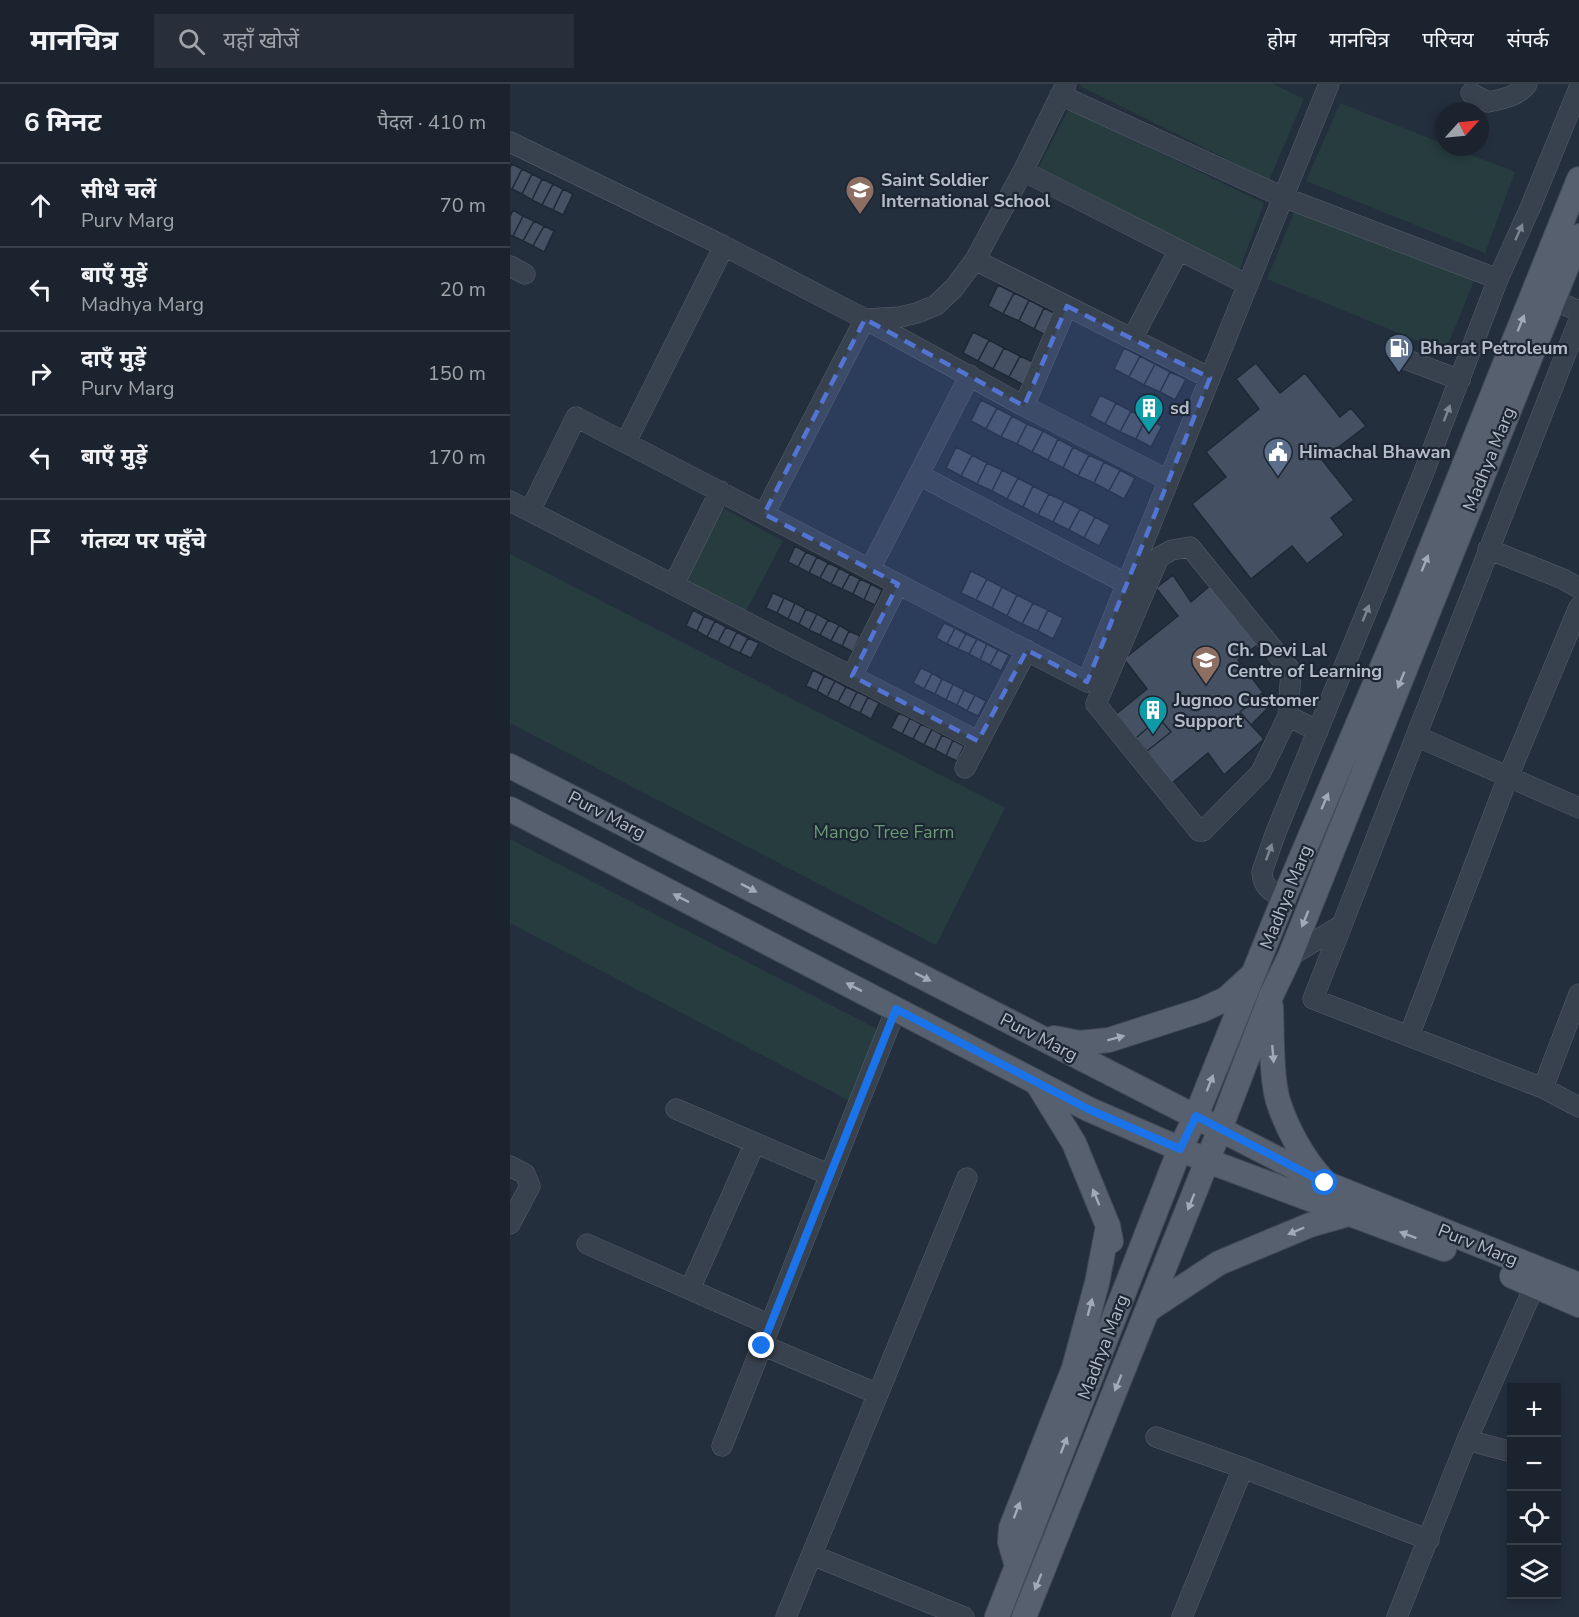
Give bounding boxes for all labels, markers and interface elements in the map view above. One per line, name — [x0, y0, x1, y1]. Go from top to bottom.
search box — [154, 14, 574, 68]
text: मानचित्र — [30, 22, 118, 60]
icon: search — [175, 25, 208, 58]
text: यहाँ खोजें — [223, 26, 299, 56]
text: होम — [1267, 26, 1296, 54]
text: मानचित्र — [1329, 26, 1389, 54]
text: परिचय — [1422, 26, 1474, 54]
text: संपर्क — [1507, 26, 1549, 54]
north arrow — [1435, 102, 1489, 156]
text: 6 मिनट — [24, 105, 101, 140]
text: पैदल · 410 m — [377, 109, 486, 136]
place label: Saint Soldier International School — [881, 168, 1051, 213]
school or university icon: Saint Soldier International School — [844, 174, 876, 216]
text: सीधे चलें — [81, 176, 156, 206]
icon: ahead — [24, 189, 57, 222]
text: 70 m — [440, 192, 486, 219]
text: Purv Marg — [81, 207, 174, 234]
one-way arrow — [1515, 223, 1524, 240]
text: बाएँ मुड़ें — [81, 260, 147, 290]
icon: left — [24, 273, 57, 306]
text: 20 m — [440, 276, 486, 303]
text: Madhya Marg — [81, 291, 204, 318]
one-way arrow — [1516, 314, 1526, 332]
fuel station icon: Bharat Petroleum — [1383, 332, 1415, 374]
place label: Bharat Petroleum — [1420, 336, 1568, 360]
text: दाएँ मुड़ें — [81, 344, 146, 374]
icon: right — [24, 357, 57, 390]
text: 150 m — [428, 360, 486, 387]
text: Purv Marg — [81, 375, 174, 402]
building icon: sd — [1133, 392, 1165, 434]
place label: sd — [1170, 396, 1190, 420]
one-way arrow — [1442, 403, 1452, 421]
street label: Madhya Marg — [1457, 403, 1521, 515]
public building icon: Himachal Bhawan — [1262, 436, 1294, 478]
place label: Himachal Bhawan — [1299, 440, 1451, 464]
icon: left — [24, 441, 57, 474]
text: बाएँ मुड़ें — [81, 442, 147, 472]
text: 170 m — [428, 444, 486, 471]
icon: arrive — [24, 525, 57, 558]
text: गंतव्य पर पहुँचे — [81, 526, 206, 556]
one-way arrow — [1420, 553, 1430, 571]
one-way arrow — [1362, 604, 1371, 622]
place label: Ch. Devi Lal Centre of Learning — [1227, 638, 1382, 683]
school or university icon: Ch. Devi Lal Centre of Learning — [1190, 644, 1222, 686]
one-way arrow — [1396, 671, 1405, 689]
place label: Jugnoo Customer Support — [1173, 688, 1319, 733]
building icon: Jugnoo Customer Support — [1137, 694, 1169, 736]
street label: Purv Marg — [564, 785, 650, 845]
one-way arrow — [1320, 791, 1330, 809]
park label: Mango Tree Farm — [814, 820, 954, 844]
street label: Madhya Marg — [1254, 841, 1318, 953]
one-way arrow — [1264, 843, 1274, 861]
one-way arrow — [741, 883, 758, 893]
one-way arrow — [672, 893, 690, 903]
one-way arrow — [1299, 911, 1309, 929]
one-way arrow — [914, 972, 931, 982]
one-way arrow — [845, 983, 863, 993]
street label: Purv Marg — [996, 1007, 1082, 1067]
one-way arrow — [1107, 1032, 1125, 1042]
one-way arrow — [1268, 1045, 1278, 1064]
one-way arrow — [1206, 1074, 1215, 1092]
route start — [1311, 1169, 1337, 1195]
one-way arrow — [1091, 1187, 1101, 1205]
one-way arrow — [1186, 1194, 1196, 1212]
street label: Purv Marg — [1435, 1218, 1521, 1272]
one-way arrow — [1288, 1226, 1305, 1235]
one-way arrow — [1399, 1230, 1417, 1240]
street label: Madhya Marg — [1072, 1291, 1134, 1403]
one-way arrow — [1086, 1298, 1096, 1316]
route end — [748, 1332, 774, 1358]
one-way arrow — [1113, 1375, 1123, 1393]
map controls — [1507, 1383, 1561, 1599]
button: + — [1507, 1383, 1561, 1437]
one-way arrow — [1060, 1436, 1070, 1454]
button: − — [1507, 1437, 1561, 1491]
button: locate — [1507, 1491, 1561, 1545]
one-way arrow — [1013, 1501, 1022, 1519]
button: layers — [1507, 1545, 1561, 1599]
one-way arrow — [1033, 1573, 1042, 1591]

